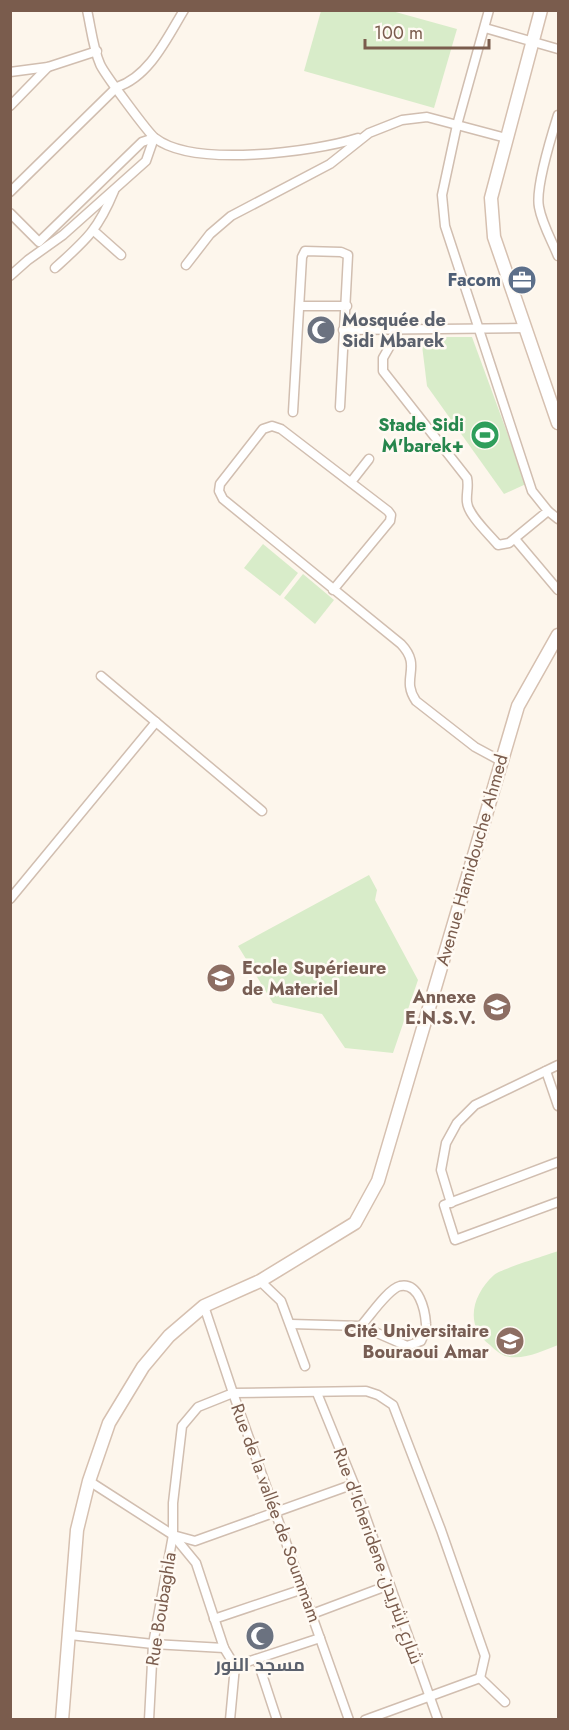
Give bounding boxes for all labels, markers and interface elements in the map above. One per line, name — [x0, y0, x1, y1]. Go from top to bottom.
scale bar — [365, 12, 490, 50]
text: 100 m — [374, 20, 423, 46]
office icon: Facom — [506, 264, 538, 296]
place label: Facom — [448, 267, 501, 293]
place label: Mosquée de Sidi Mbarek — [342, 307, 446, 354]
mosque icon: Mosquée de Sidi Mbarek — [305, 314, 337, 346]
place label: Stade Sidi M'barek+ — [378, 412, 464, 459]
sports icon: Stade Sidi M'barek+ — [469, 419, 501, 451]
street label: Avenue Hamidouche Ahmed — [429, 751, 515, 969]
place label: Ecole Supérieure de Materiel — [242, 955, 386, 1002]
school or university icon: Ecole Supérieure de Materiel — [205, 962, 237, 994]
place label: Annexe E.N.S.V. — [405, 984, 476, 1031]
school or university icon: Annexe E.N.S.V. — [481, 991, 513, 1023]
place label: Cité Universitaire Bouraoui Amar — [344, 1318, 490, 1365]
school or university icon: Cité Universitaire Bouraoui Amar — [494, 1325, 526, 1357]
street label: Rue de la vallée de Soummam — [224, 1400, 328, 1626]
street label: Rue d'Icheridene شارع إشريدن — [327, 1444, 429, 1668]
street label: Rue Boubaghla — [139, 1550, 183, 1668]
mosque icon: مسجد النور — [244, 1620, 276, 1652]
place label: مسجد النور — [214, 1652, 305, 1678]

